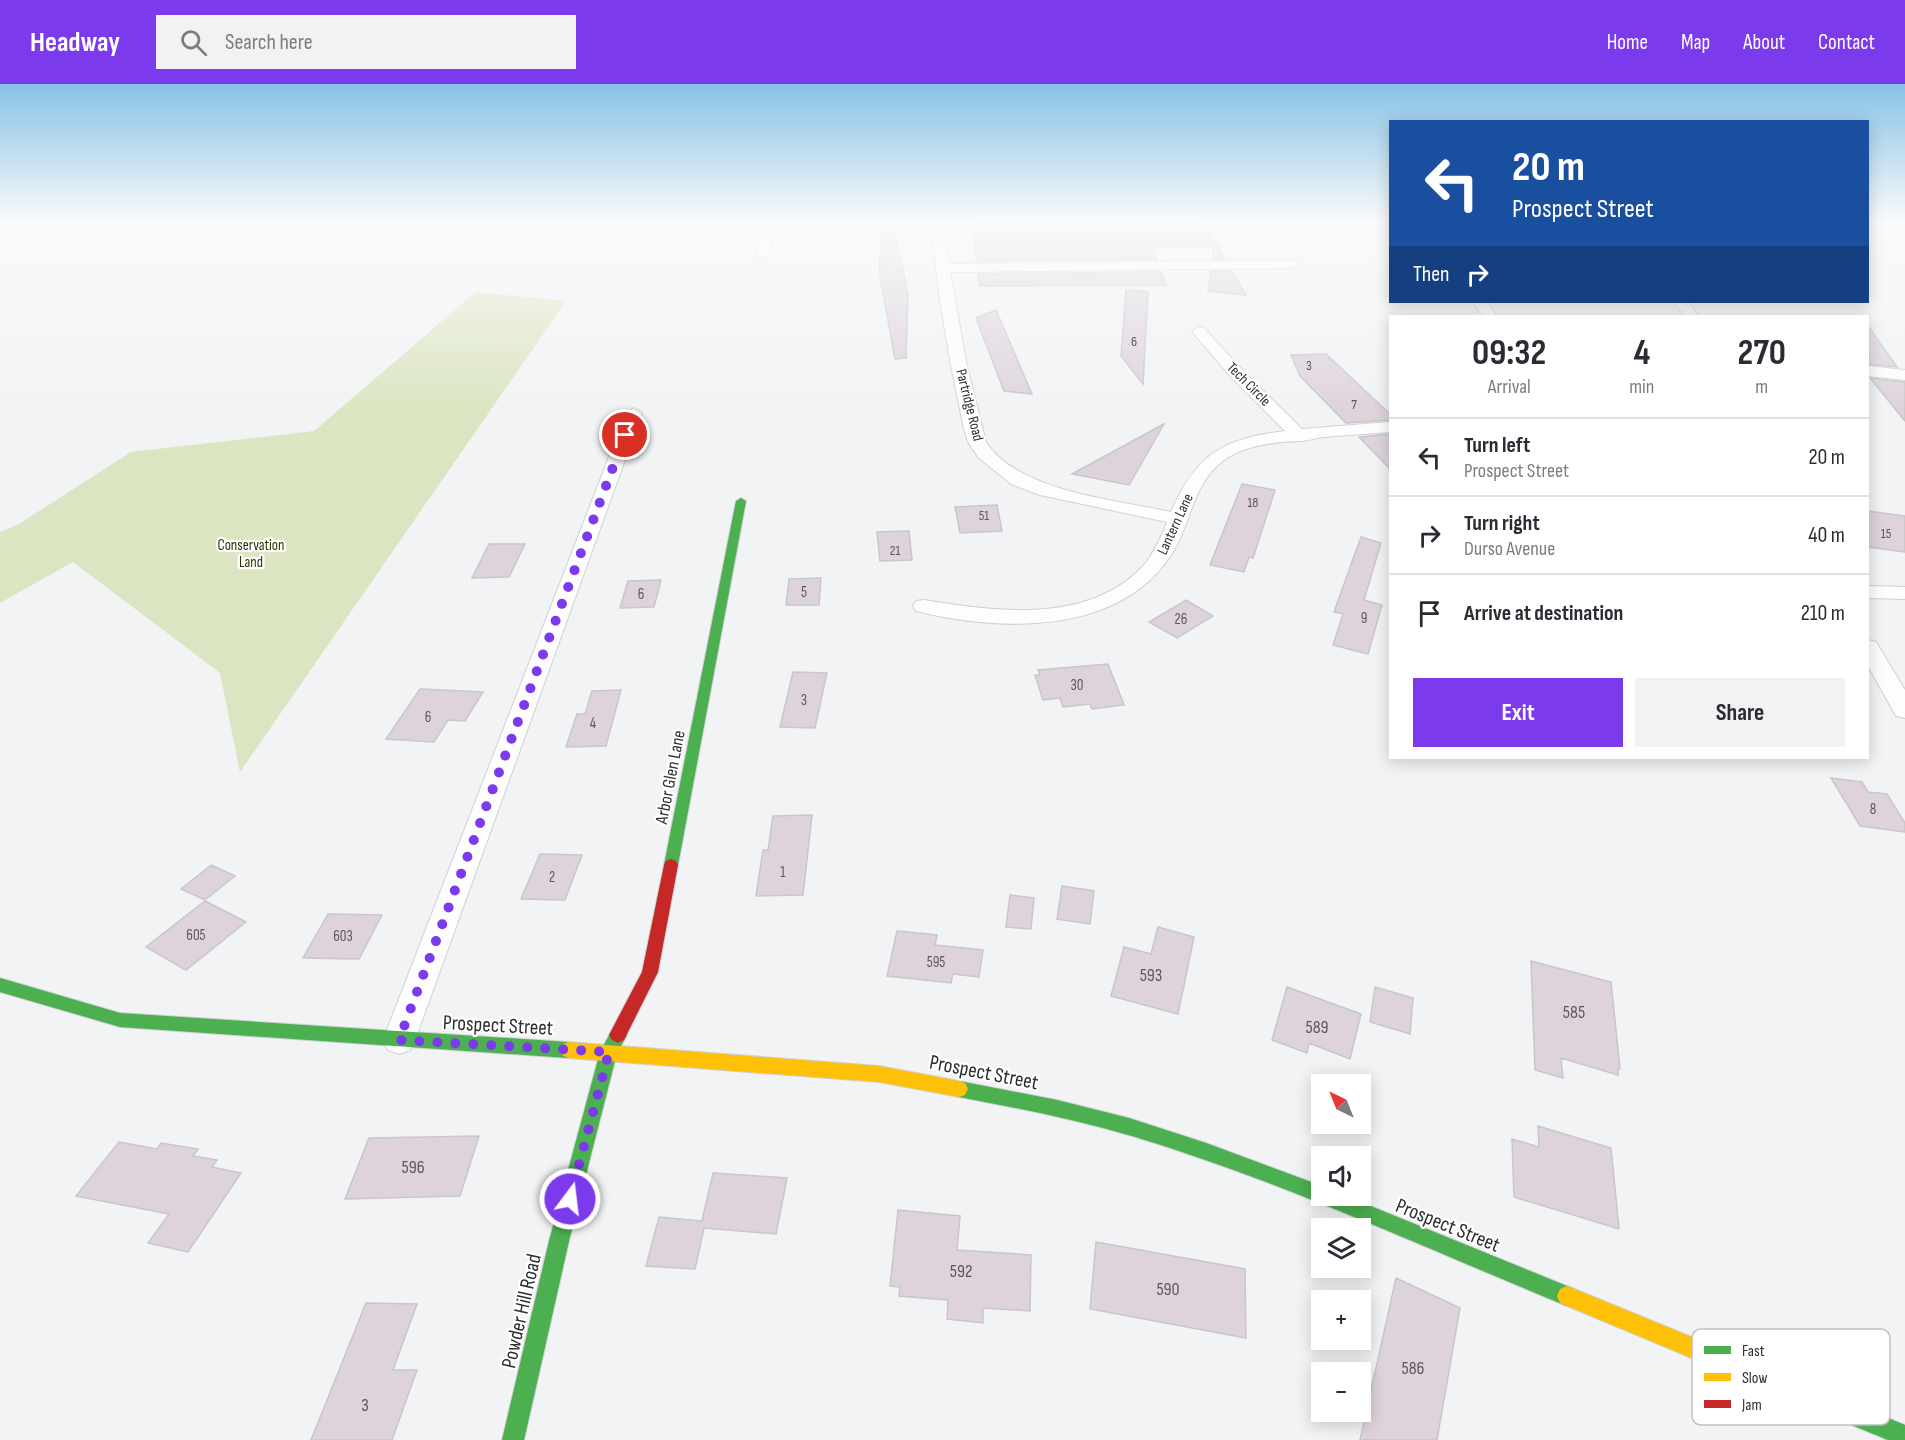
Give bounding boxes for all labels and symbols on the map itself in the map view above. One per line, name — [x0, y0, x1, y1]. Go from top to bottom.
house number: 6 — [1131, 333, 1137, 350]
house number: 3 — [1306, 357, 1312, 374]
street label: Tech Circle — [1223, 358, 1275, 410]
street label: Partridge Road — [951, 367, 988, 443]
house number: 7 — [1351, 396, 1357, 413]
pin — [599, 409, 650, 460]
street label: Lantern Lane — [1153, 491, 1198, 558]
house number: 18 — [1247, 494, 1259, 511]
house number: 51 — [979, 507, 989, 524]
house number: 15 — [1881, 525, 1892, 542]
park label: Conservation Land — [218, 536, 285, 572]
house number: 21 — [890, 542, 900, 559]
house number: 5 — [801, 583, 807, 602]
house number: 6 — [638, 585, 644, 604]
house number: 9 — [1361, 609, 1367, 628]
house number: 26 — [1175, 610, 1187, 629]
house number: 30 — [1071, 676, 1083, 695]
house number: 3 — [801, 691, 807, 710]
house number: 6 — [425, 708, 431, 727]
house number: 4 — [590, 714, 596, 733]
street label: Arbor Glen Lane — [651, 729, 690, 827]
house number: 8 — [1870, 800, 1876, 819]
house number: 1 — [780, 863, 786, 882]
house number: 2 — [549, 868, 555, 887]
house number: 605 — [186, 926, 206, 945]
house number: 603 — [333, 927, 353, 946]
house number: 595 — [927, 953, 945, 972]
house number: 593 — [1140, 965, 1162, 986]
house number: 585 — [1563, 1002, 1585, 1023]
street label: Prospect Street — [442, 1010, 554, 1041]
house number: 589 — [1305, 1017, 1329, 1038]
street label: Prospect Street — [927, 1050, 1040, 1095]
north arrow — [1311, 1074, 1371, 1134]
house number: 596 — [401, 1157, 425, 1178]
position arrow — [538, 1167, 602, 1231]
street label: Prospect Street — [1392, 1193, 1504, 1258]
street label: Powder Hill Road — [496, 1252, 547, 1371]
house number: 592 — [950, 1261, 972, 1282]
house number: 590 — [1156, 1279, 1180, 1300]
legend — [1692, 1329, 1890, 1425]
text: Fast — [1742, 1342, 1765, 1361]
house number: 586 — [1401, 1358, 1425, 1379]
text: Slow — [1742, 1369, 1767, 1388]
house number: 3 — [361, 1395, 369, 1416]
text: Jam — [1741, 1396, 1762, 1415]

